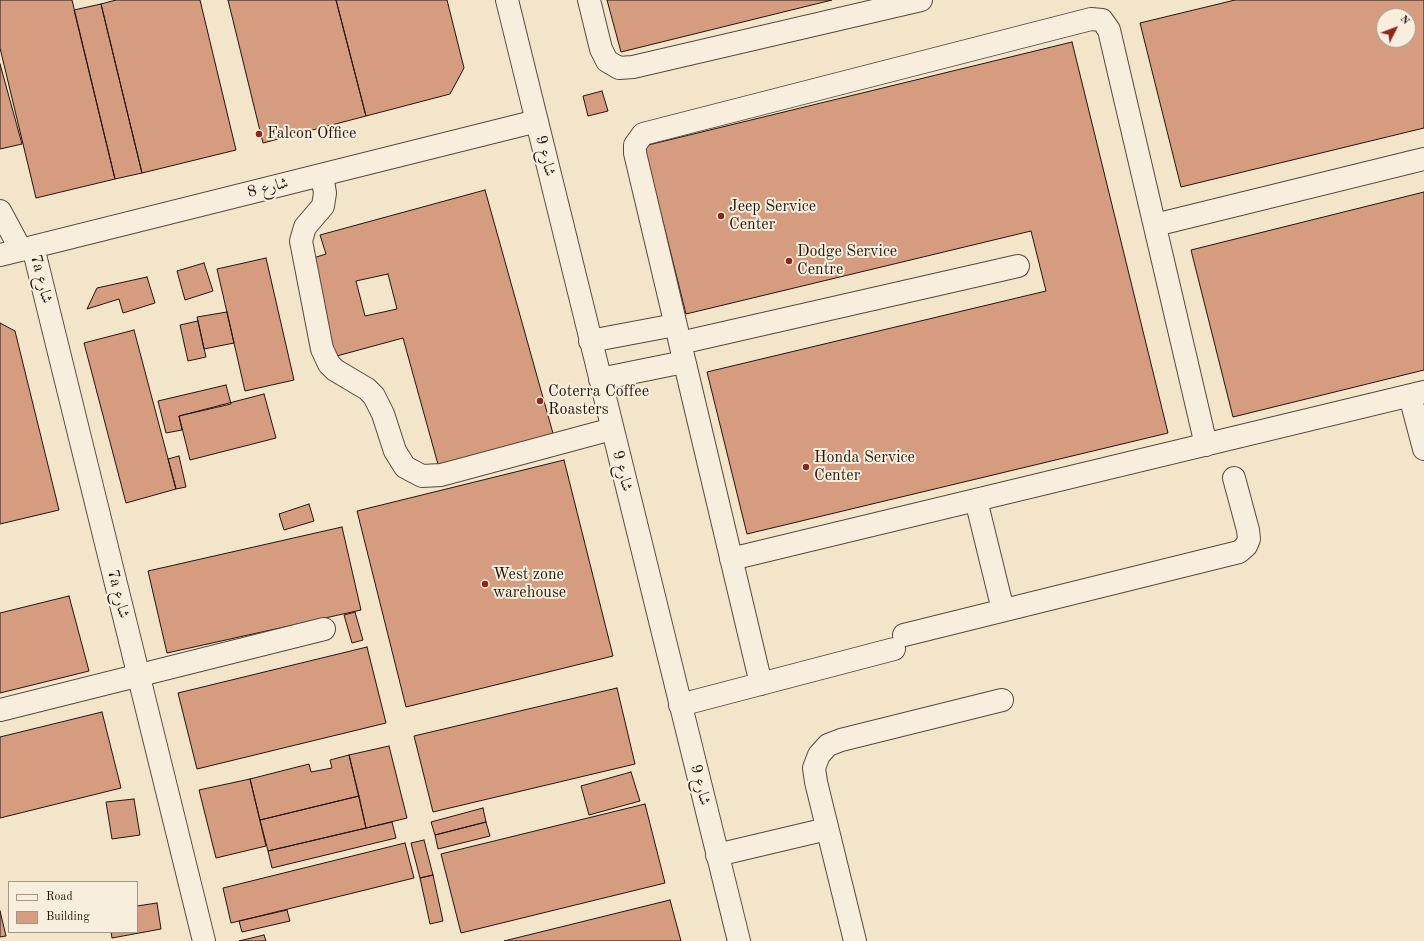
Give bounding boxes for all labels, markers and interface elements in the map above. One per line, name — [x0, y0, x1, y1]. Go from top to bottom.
north arrow — [1376, 8, 1416, 48]
text: N — [1398, 14, 1411, 27]
place label: Falcon Office — [267, 124, 356, 144]
marker: Falcon Office — [254, 129, 264, 139]
street label: شارع 9 — [531, 134, 559, 178]
street label: شارع 8 — [246, 174, 290, 202]
place label: Jeep Service Center — [729, 197, 816, 235]
marker: Jeep Service Center — [716, 211, 726, 221]
place label: Dodge Service Centre — [797, 242, 897, 280]
street label: 7a شارع — [26, 253, 56, 305]
marker: Dodge Service Centre — [784, 256, 794, 266]
place label: Coterra Coffee Roasters — [548, 382, 649, 420]
marker: Coterra Coffee Roasters — [535, 396, 545, 406]
place label: Honda Service Center — [814, 448, 915, 486]
street label: شارع 9 — [608, 449, 636, 493]
marker: Honda Service Center — [801, 462, 811, 472]
place label: West zone warehouse — [493, 565, 566, 603]
street label: 7a شارع — [103, 568, 133, 620]
marker: West zone warehouse — [480, 579, 490, 589]
street label: شارع 9 — [686, 763, 714, 807]
legend — [8, 881, 138, 933]
text: Road — [46, 891, 73, 903]
text: Building — [46, 911, 90, 923]

